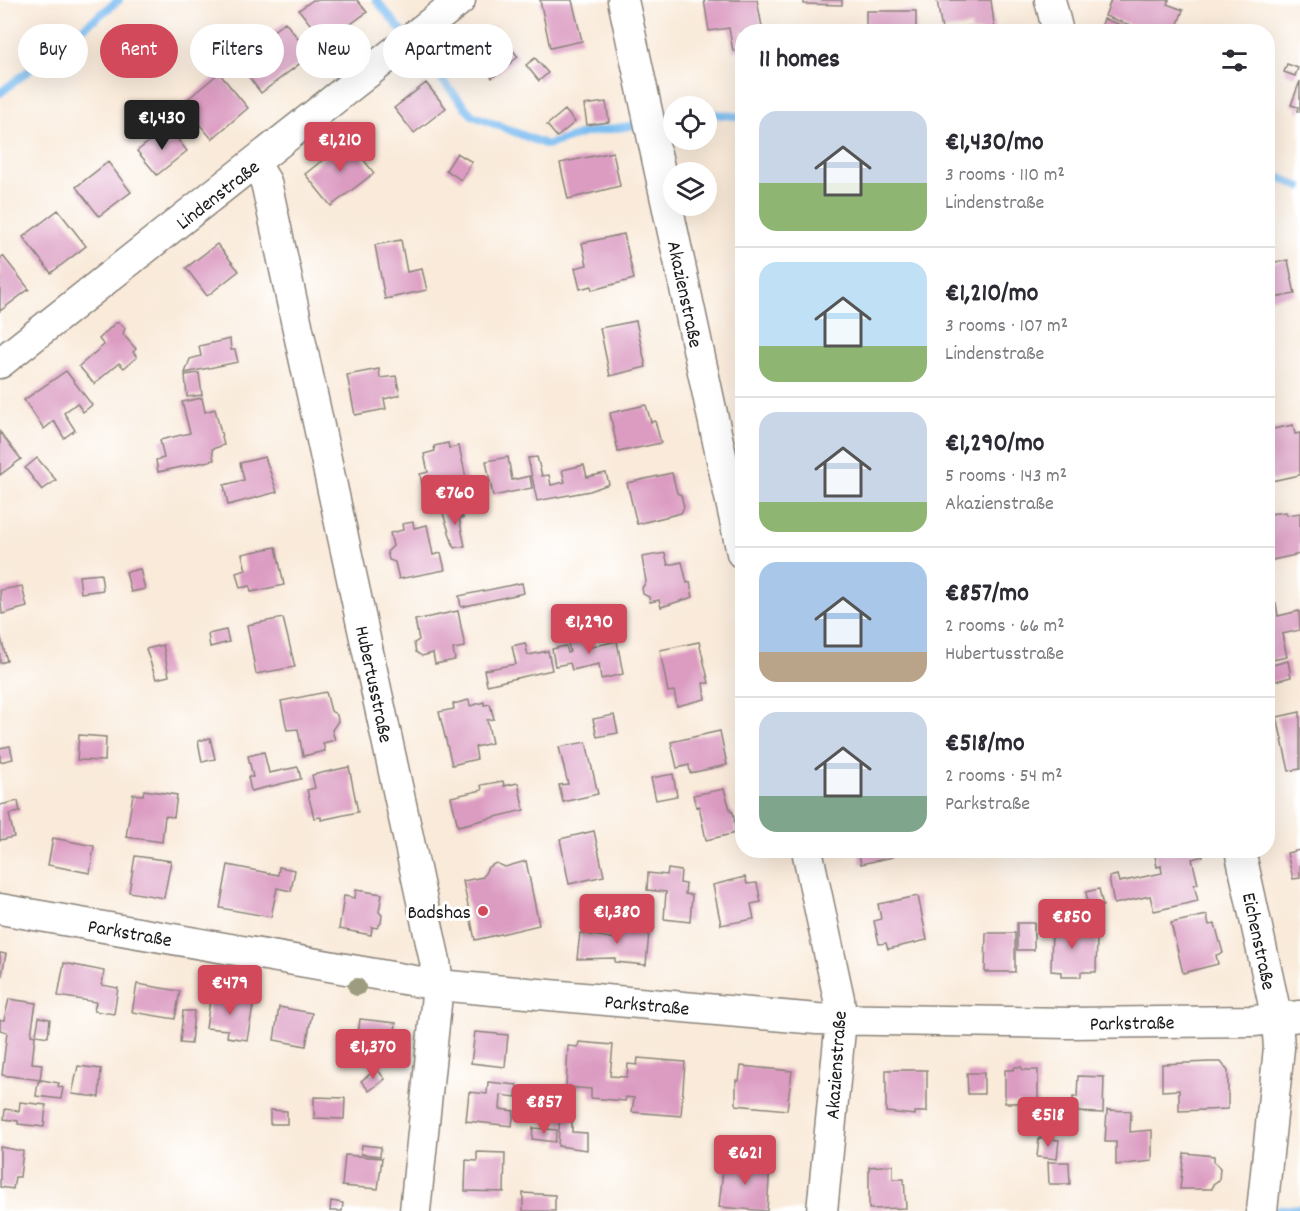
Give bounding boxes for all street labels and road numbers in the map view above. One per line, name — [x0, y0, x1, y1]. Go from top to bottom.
street label: Lindenstraße — [171, 155, 267, 238]
street label: Akazienstraße — [658, 239, 708, 351]
street label: Hubertusstraße — [346, 623, 398, 746]
street label: Eichenstraße — [1233, 890, 1281, 993]
street label: Parkstraße — [85, 914, 174, 956]
street label: Parkstraße — [603, 989, 690, 1025]
street label: Akazienstraße — [820, 1010, 856, 1120]
street label: Parkstraße — [1089, 1010, 1175, 1040]

